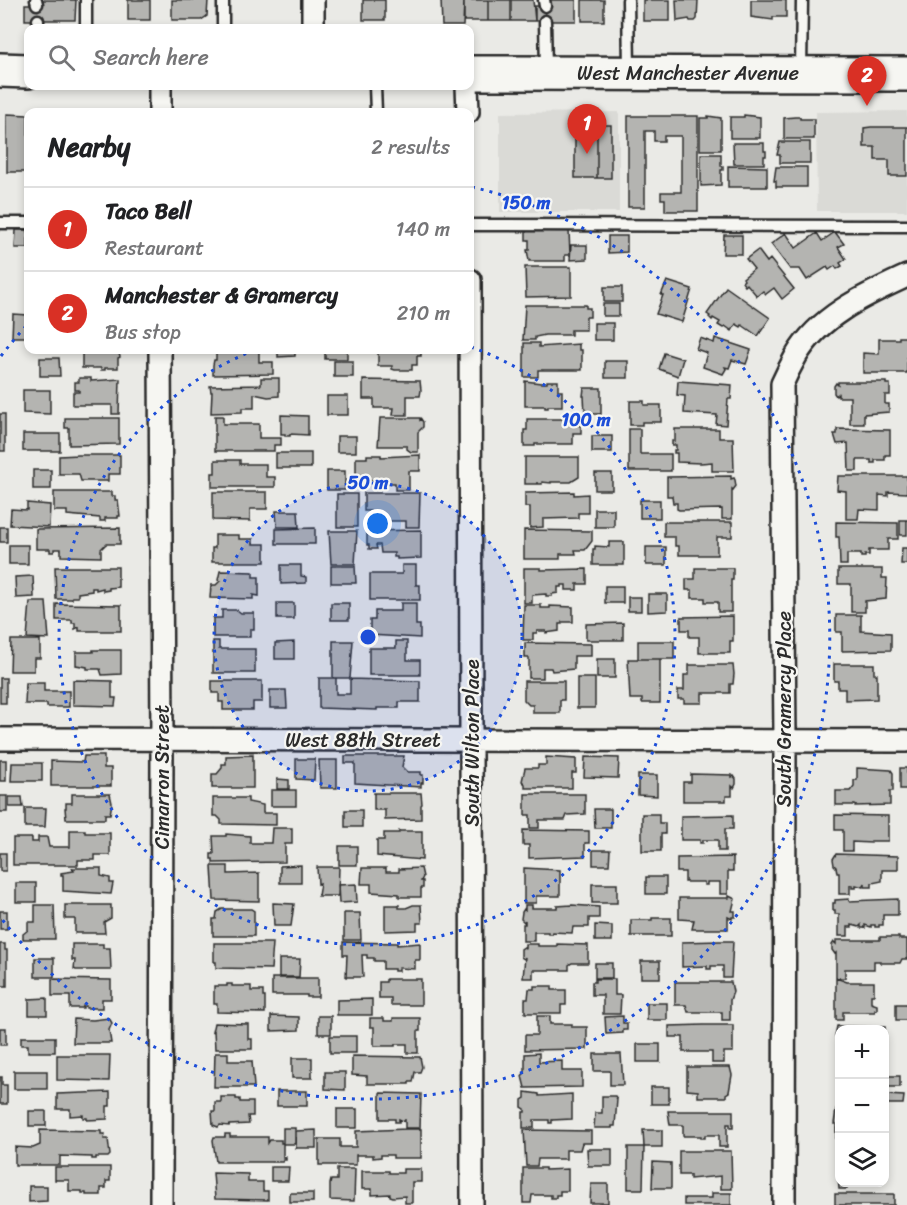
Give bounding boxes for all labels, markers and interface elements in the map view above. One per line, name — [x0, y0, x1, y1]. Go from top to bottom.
search box — [24, 24, 474, 90]
text: Search here — [93, 38, 209, 77]
icon: search — [45, 41, 78, 74]
street label: West Manchester Avenue — [577, 56, 799, 91]
pin: 2 — [848, 57, 886, 106]
pin: 1 — [568, 104, 606, 154]
text: Nearby — [48, 124, 130, 170]
text: 2 results — [371, 130, 450, 165]
text: 150 m — [502, 187, 550, 219]
text: Taco Bell — [105, 192, 191, 231]
text: 1 — [63, 212, 72, 247]
text: 140 m — [396, 212, 450, 247]
text: Restaurant — [105, 231, 204, 266]
text: Manchester & Gramercy — [105, 276, 338, 315]
text: 2 — [62, 296, 73, 331]
text: 210 m — [397, 296, 450, 331]
text: Bus stop — [105, 315, 181, 350]
text: 100 m — [562, 404, 611, 436]
text: 50 m — [348, 467, 389, 499]
your location — [363, 509, 392, 538]
street label: South Gramercy Place — [767, 611, 802, 807]
centre of rings — [358, 627, 378, 647]
street label: South Wilton Place — [455, 659, 490, 827]
street label: Cimarron Street — [145, 705, 180, 849]
street label: West 88th Street — [285, 723, 441, 758]
map controls — [835, 1025, 889, 1187]
button: + — [835, 1025, 889, 1079]
button: − — [835, 1079, 889, 1133]
button: layers — [835, 1133, 889, 1187]

